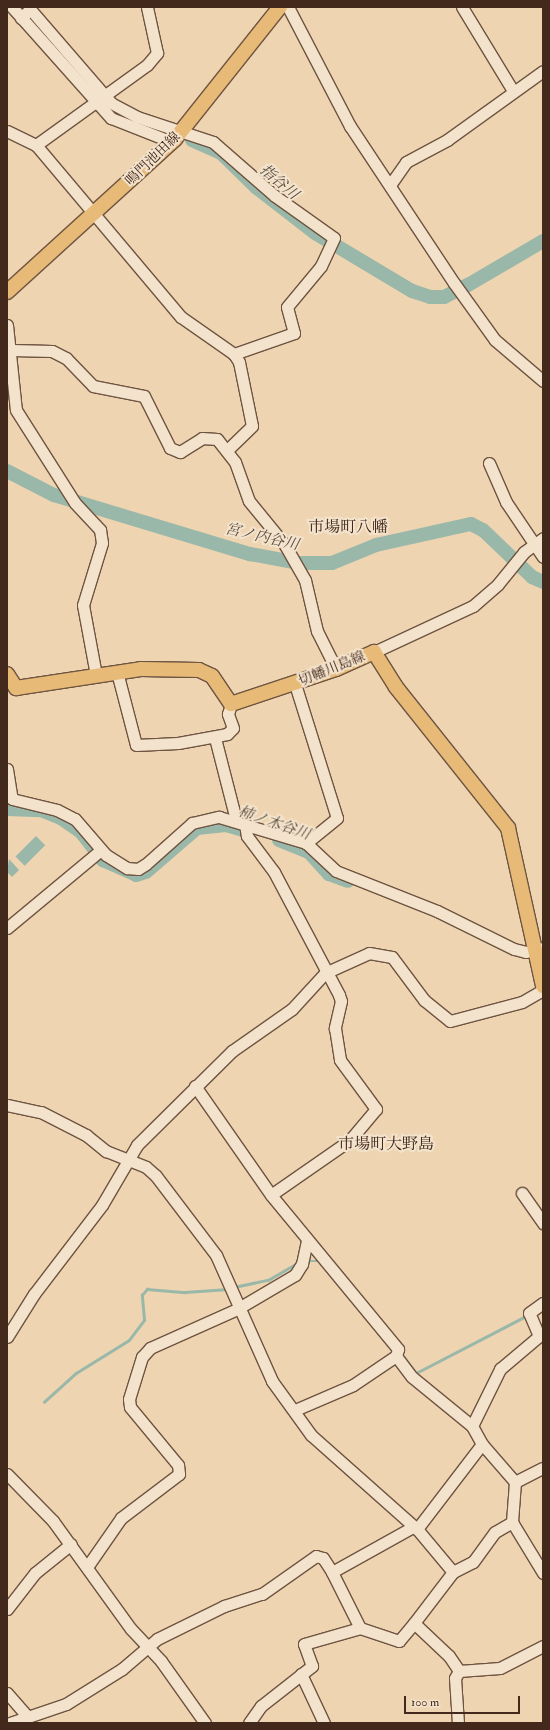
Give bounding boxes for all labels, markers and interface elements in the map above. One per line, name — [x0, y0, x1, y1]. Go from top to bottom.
street label: 鳴門池田線 — [122, 129, 184, 189]
water label: 指谷川 — [256, 161, 302, 203]
district label: 市場町八幡 — [308, 517, 388, 537]
water label: 宮ノ内谷川 — [223, 520, 301, 554]
street label: 切幡川島線 — [296, 648, 368, 690]
water label: 柿ノ木谷川 — [236, 802, 312, 844]
district label: 市場町大野島 — [338, 1134, 434, 1154]
scale bar — [406, 1688, 522, 1714]
text: 100 m — [411, 1695, 439, 1710]

